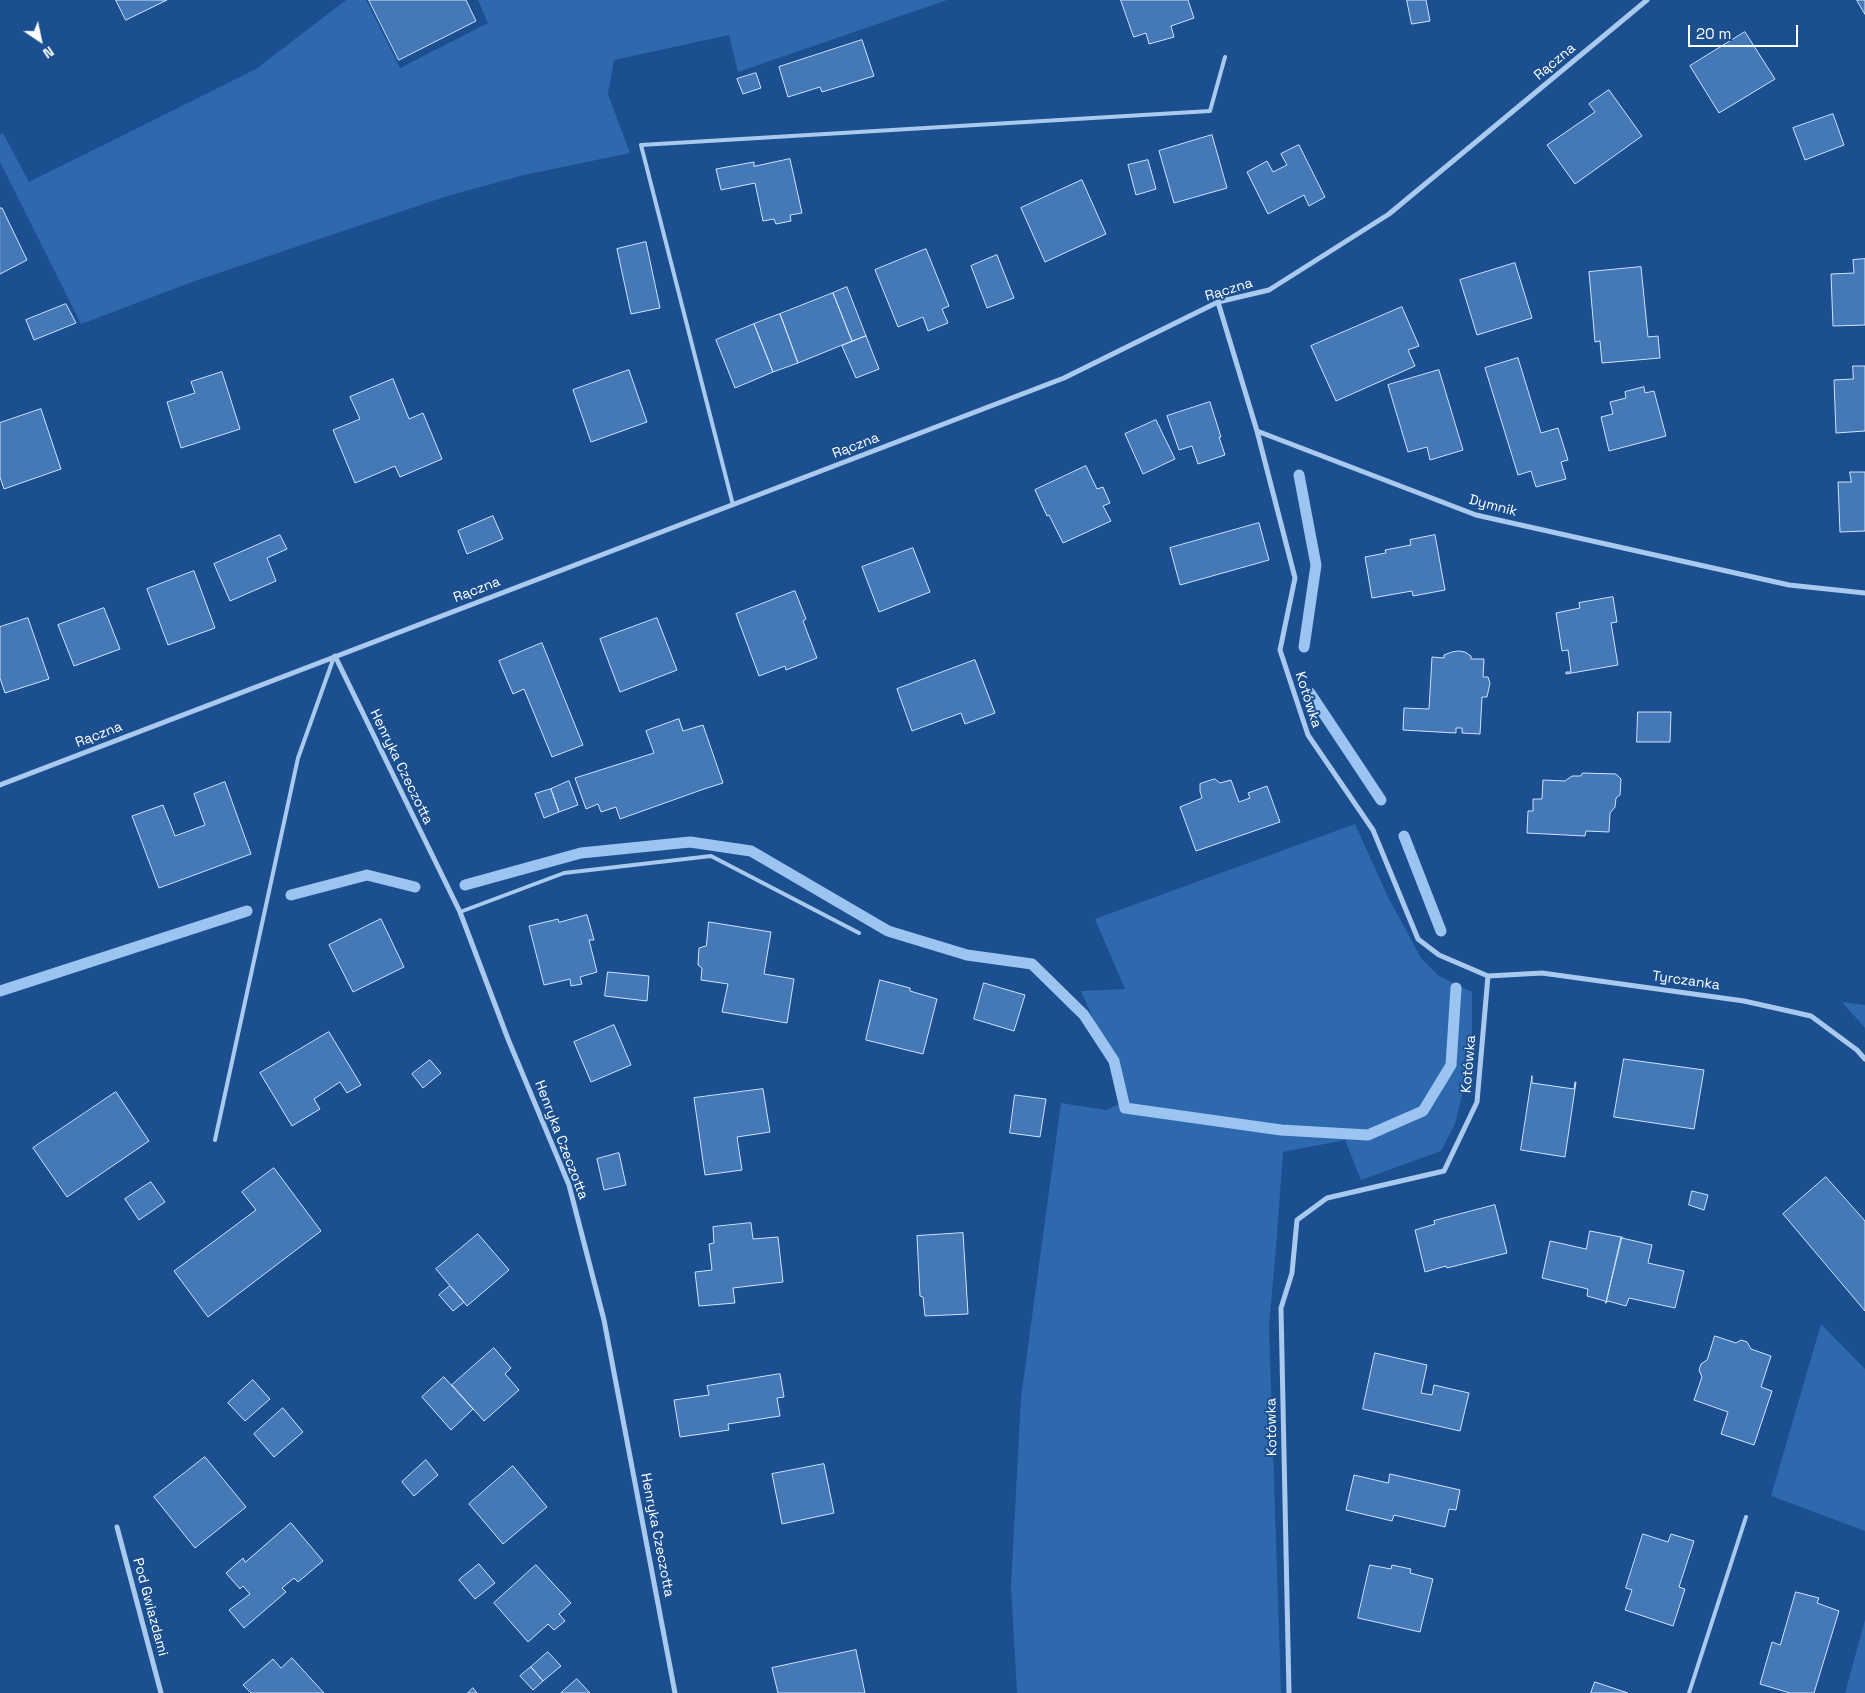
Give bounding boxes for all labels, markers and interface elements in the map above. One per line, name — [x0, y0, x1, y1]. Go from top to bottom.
north arrow — [15, 15, 65, 65]
scale bar — [1690, 15, 1800, 47]
text: 20 m — [1696, 24, 1731, 43]
street label: Rączna — [1531, 40, 1579, 84]
text: N — [39, 42, 57, 63]
street label: Rączna — [1203, 275, 1255, 305]
street label: Rączna — [830, 429, 882, 463]
street label: Dymnik — [1467, 491, 1519, 521]
street label: Rączna — [451, 573, 503, 607]
street label: Kotówka — [1291, 670, 1325, 730]
street label: Henryka Czeczotta — [366, 707, 436, 827]
street label: Rączna — [73, 718, 125, 752]
street label: Tyrczanka — [1651, 968, 1721, 994]
street label: Kotówka — [1458, 1034, 1480, 1094]
street label: Henryka Czeczotta — [531, 1078, 591, 1202]
street label: Kotówka — [1263, 1398, 1281, 1456]
street label: Henryka Czeczotta — [637, 1472, 677, 1598]
street label: Pod Gwiazdami — [129, 1556, 171, 1658]

